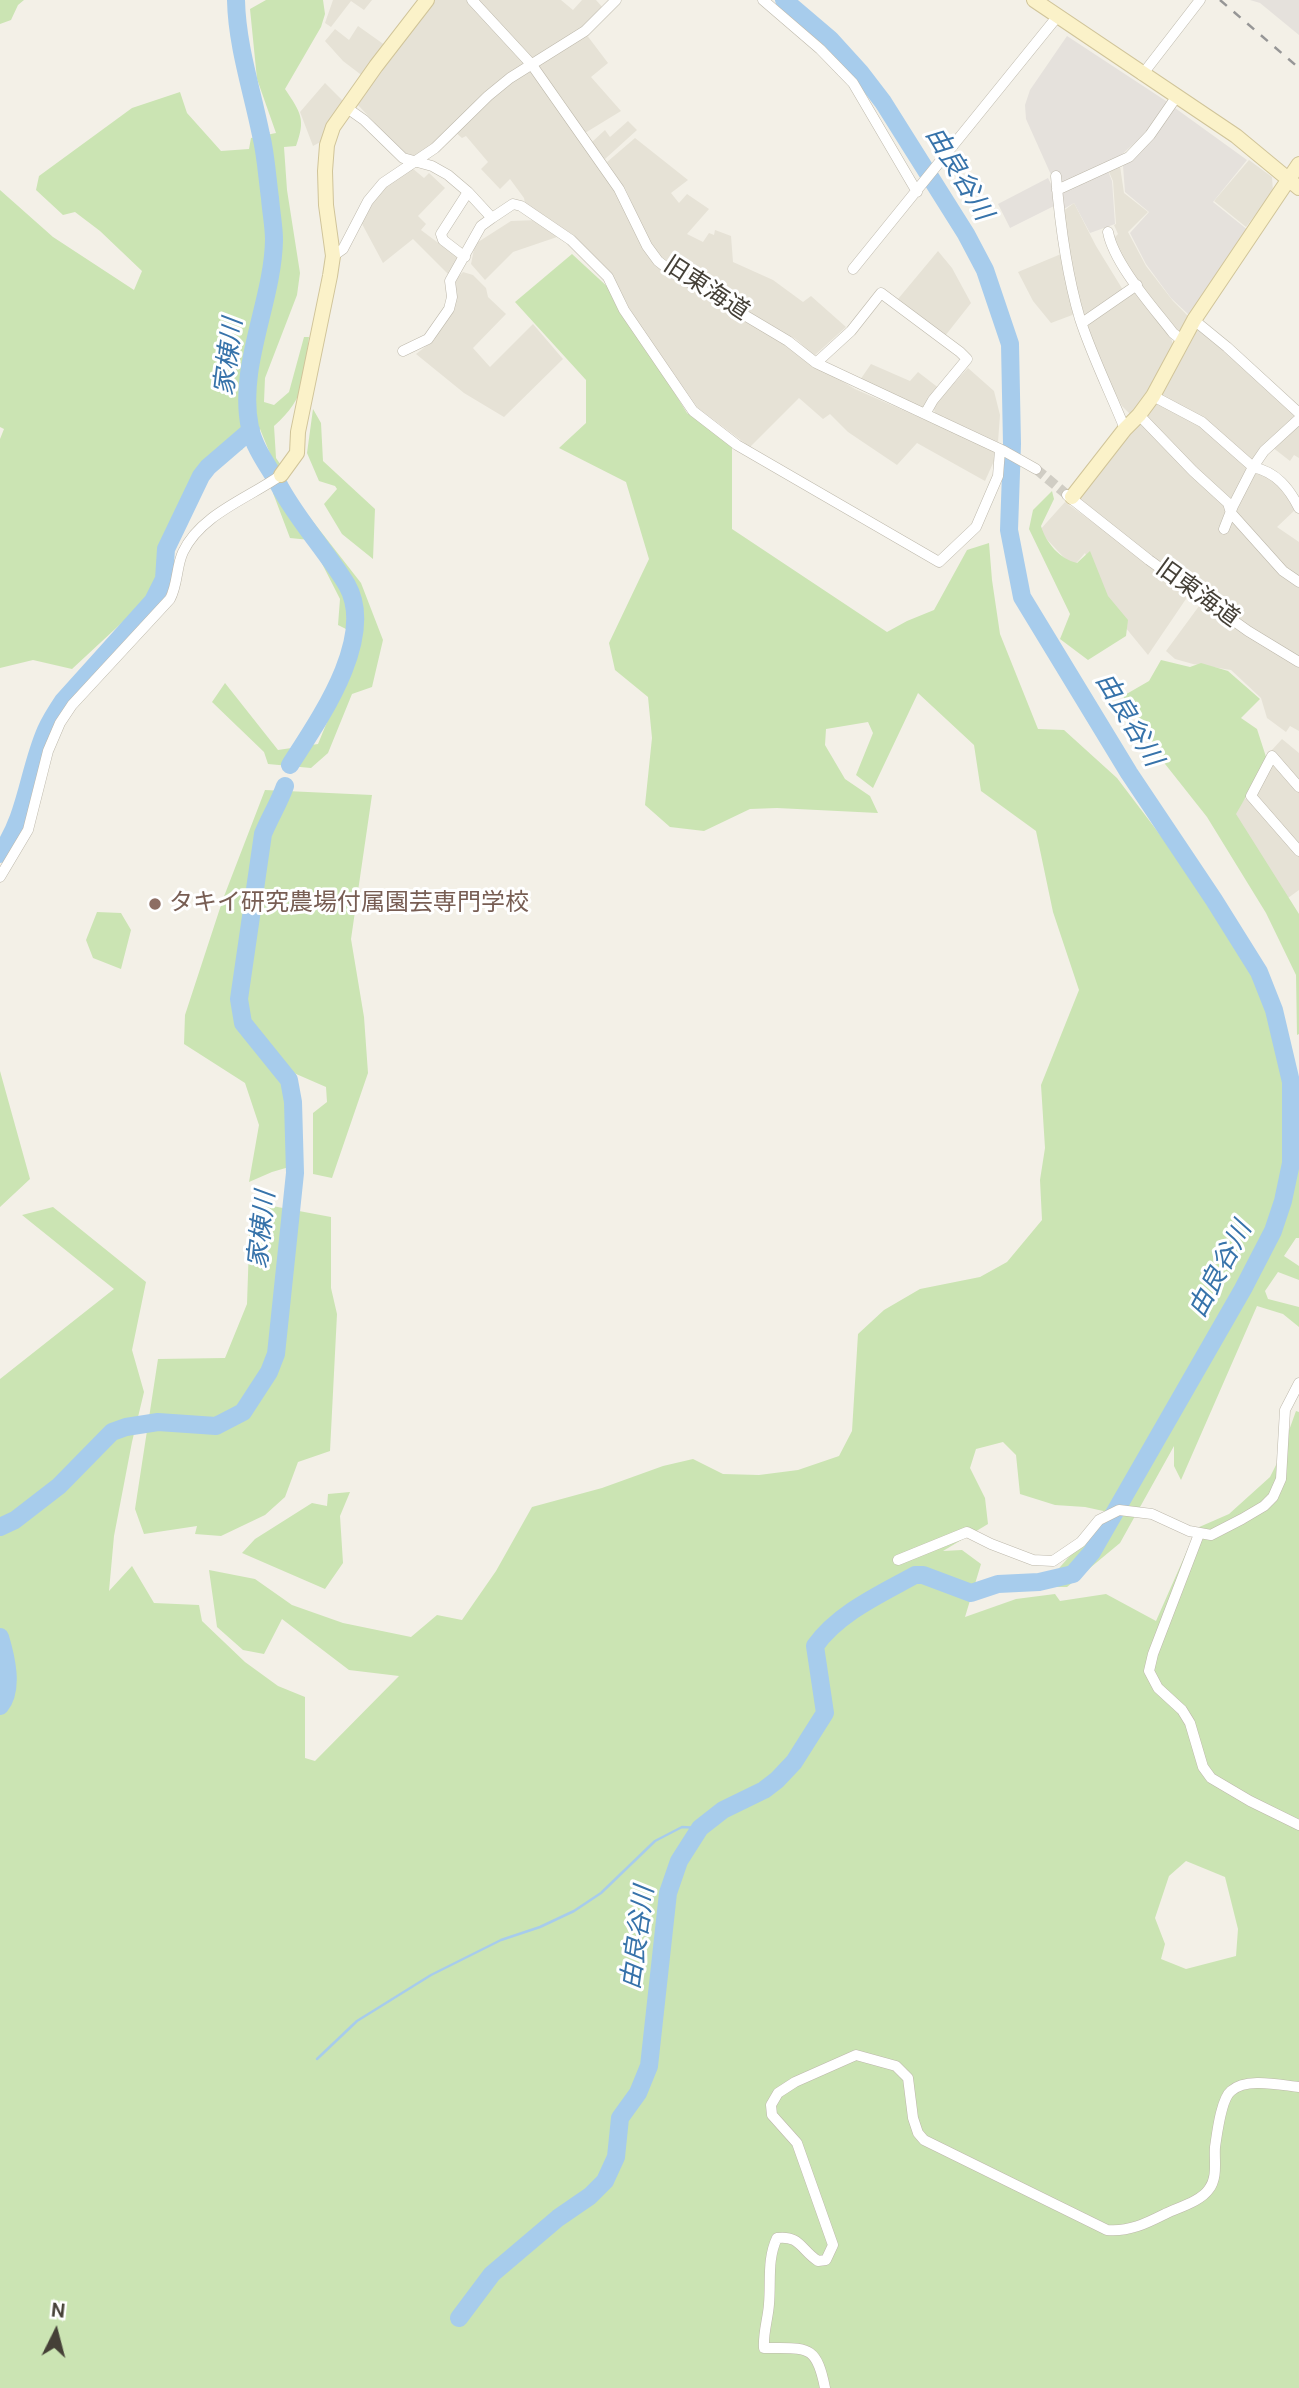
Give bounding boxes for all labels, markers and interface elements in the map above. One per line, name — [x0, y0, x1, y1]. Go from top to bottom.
water label: 由良谷川 — [918, 121, 998, 227]
street label: 旧東海道 — [658, 251, 754, 327]
water label: 家棟川 — [210, 316, 250, 398]
street label: 旧東海道 — [1150, 554, 1244, 634]
water label: 由良谷川 — [1088, 667, 1168, 773]
place label: タキイ研究農場付属園芸専門学校 — [169, 890, 529, 918]
marker: タキイ研究農場付属園芸専門学校 — [147, 896, 163, 912]
water label: 家棟川 — [243, 1190, 283, 1270]
water label: 由良谷川 — [1183, 1217, 1259, 1323]
water label: 由良谷川 — [616, 1884, 662, 1992]
north arrow — [21, 2297, 91, 2367]
text: N — [50, 2297, 66, 2324]

